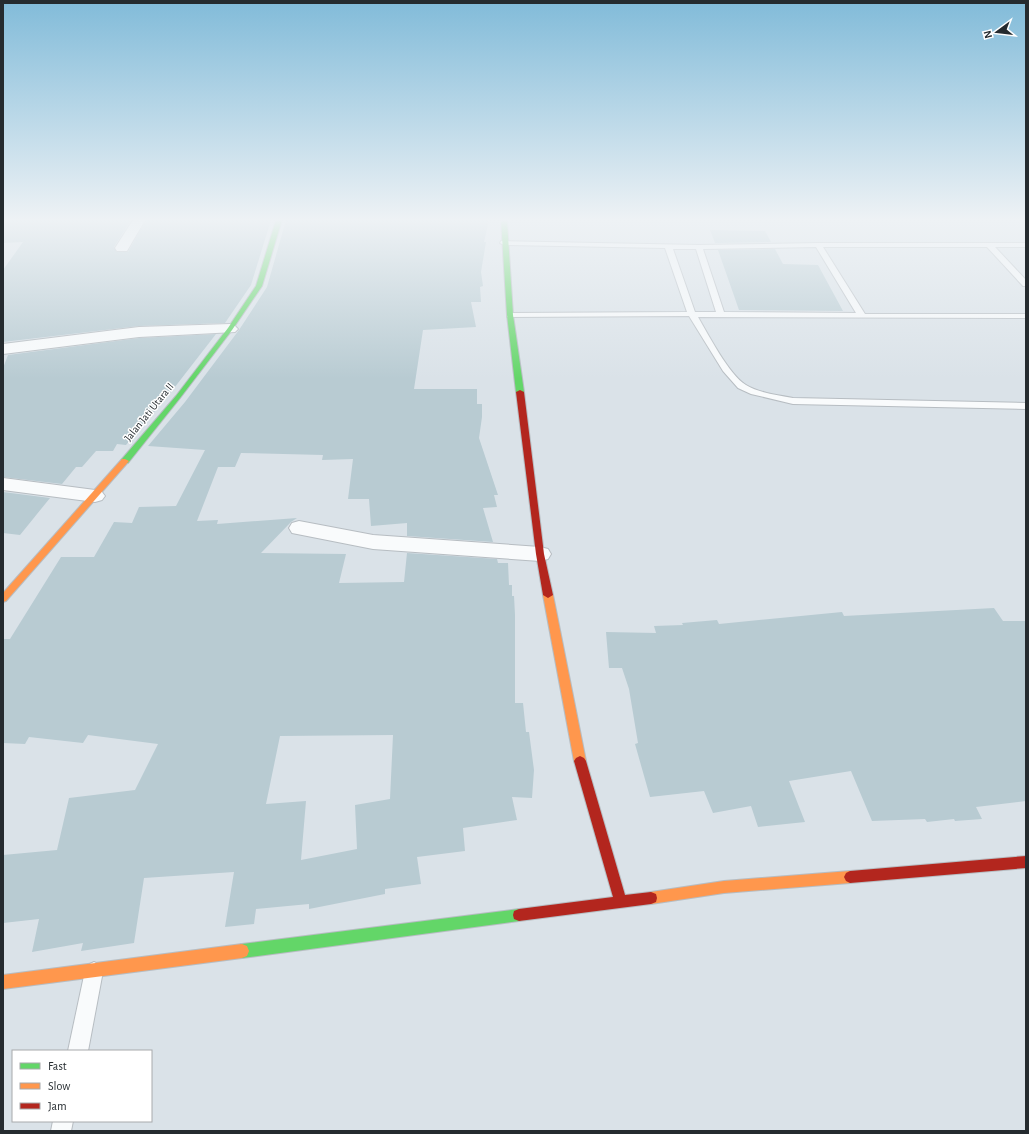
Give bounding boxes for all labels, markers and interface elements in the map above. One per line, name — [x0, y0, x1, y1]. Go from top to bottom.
north arrow — [977, 12, 1017, 52]
text: N — [982, 29, 994, 40]
street label: Jalan Jati Utara II — [122, 381, 176, 443]
legend — [12, 1050, 152, 1122]
text: Fast — [48, 1060, 67, 1072]
text: Slow — [48, 1080, 70, 1092]
text: Jam — [48, 1100, 67, 1112]

